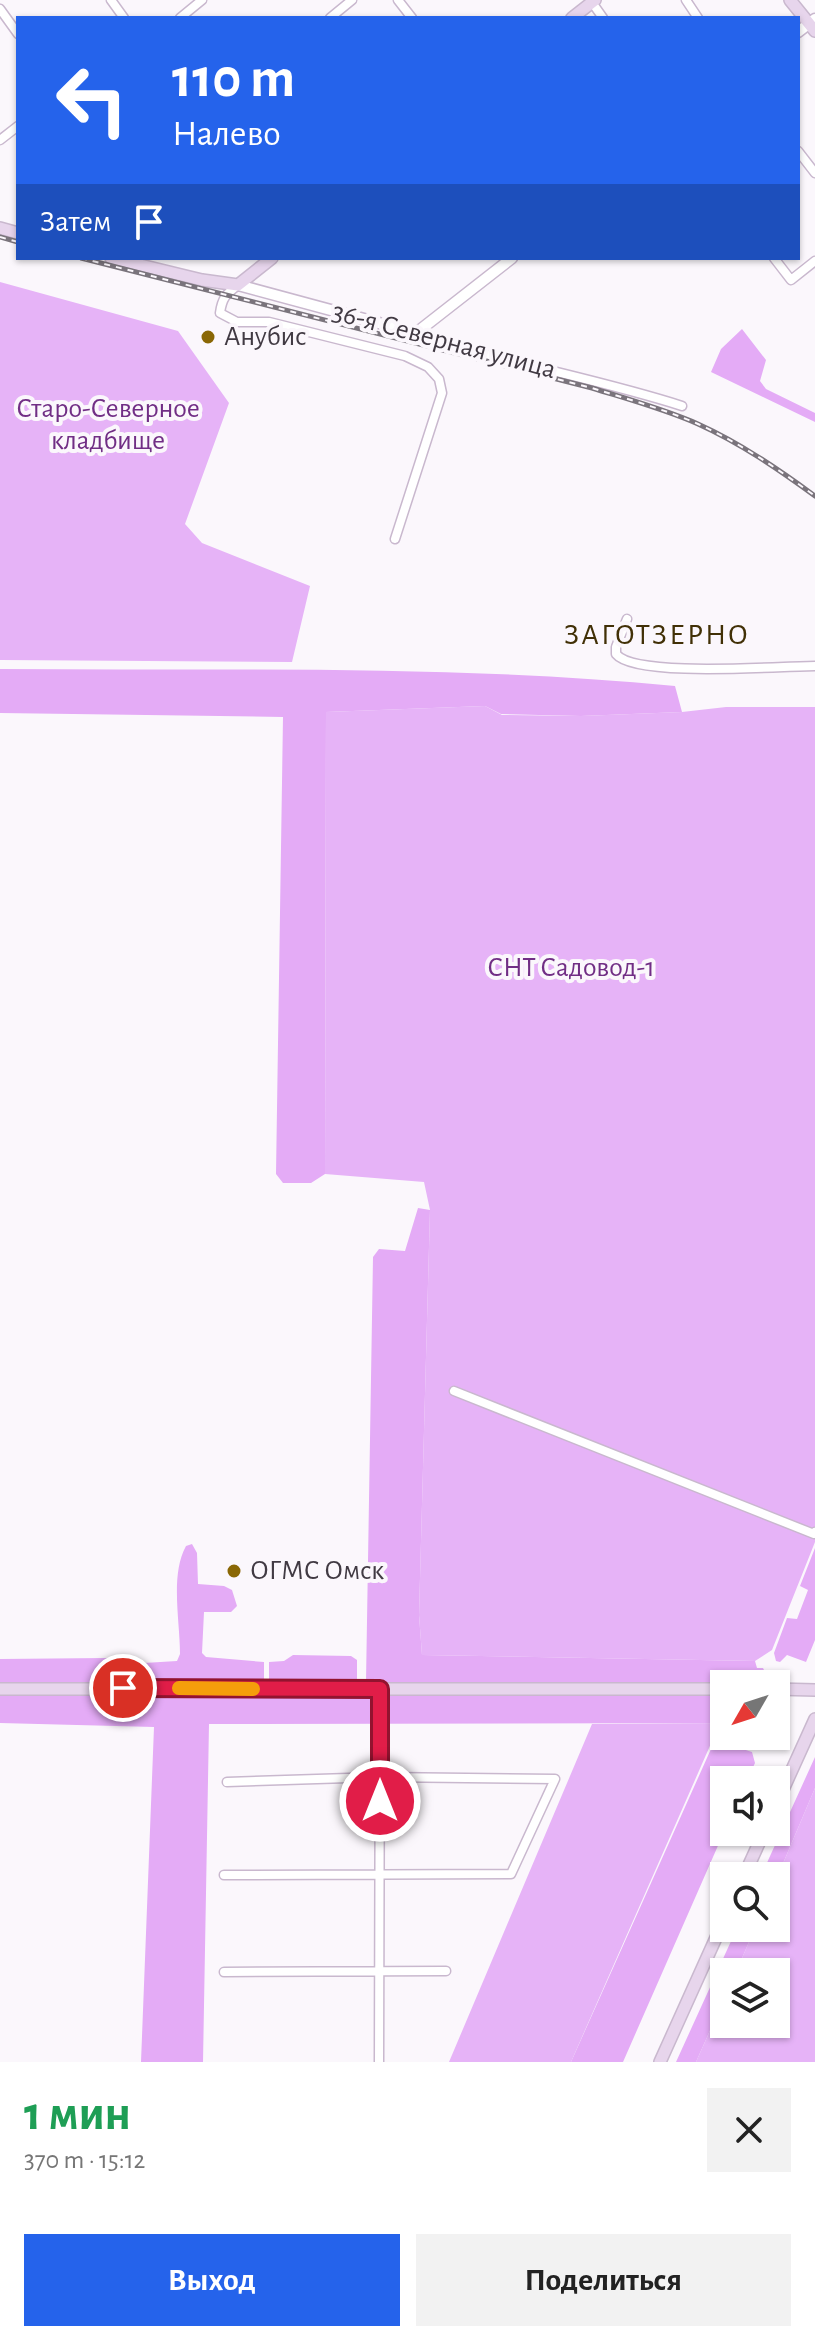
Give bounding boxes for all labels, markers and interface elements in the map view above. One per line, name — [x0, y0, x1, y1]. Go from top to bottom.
icon: left — [40, 48, 144, 152]
text: 110 m — [172, 51, 295, 107]
text: Налево — [172, 116, 281, 152]
icon: arrive — [127, 200, 171, 244]
text: Затем — [40, 207, 111, 237]
street label: 36-я Северная улица — [329, 298, 559, 384]
place label: Анубис — [224, 323, 307, 351]
marker: Анубис — [199, 328, 217, 346]
park label: Старо-Северное кладбище — [16, 395, 200, 455]
district label: ЗАГОТЗЕРНО — [564, 620, 750, 650]
park label: СНТ Садовод-1 — [487, 954, 655, 982]
place label: ОГМС Омск — [250, 1557, 384, 1585]
marker: ОГМС Омск — [225, 1562, 243, 1580]
pin — [89, 1654, 157, 1722]
icon: arrive — [101, 1666, 145, 1710]
north arrow — [710, 1670, 790, 1750]
map controls — [710, 1670, 790, 2038]
position arrow — [338, 1759, 422, 1843]
button: sound — [710, 1766, 790, 1846]
button: search — [710, 1862, 790, 1942]
button: layers — [710, 1958, 790, 2038]
button: close — [707, 2088, 791, 2172]
text: 1 мин — [24, 2091, 131, 2139]
text: 370 m · 15:12 — [24, 2147, 145, 2173]
button: Выход — [24, 2234, 400, 2326]
button: Поделиться — [416, 2234, 791, 2326]

